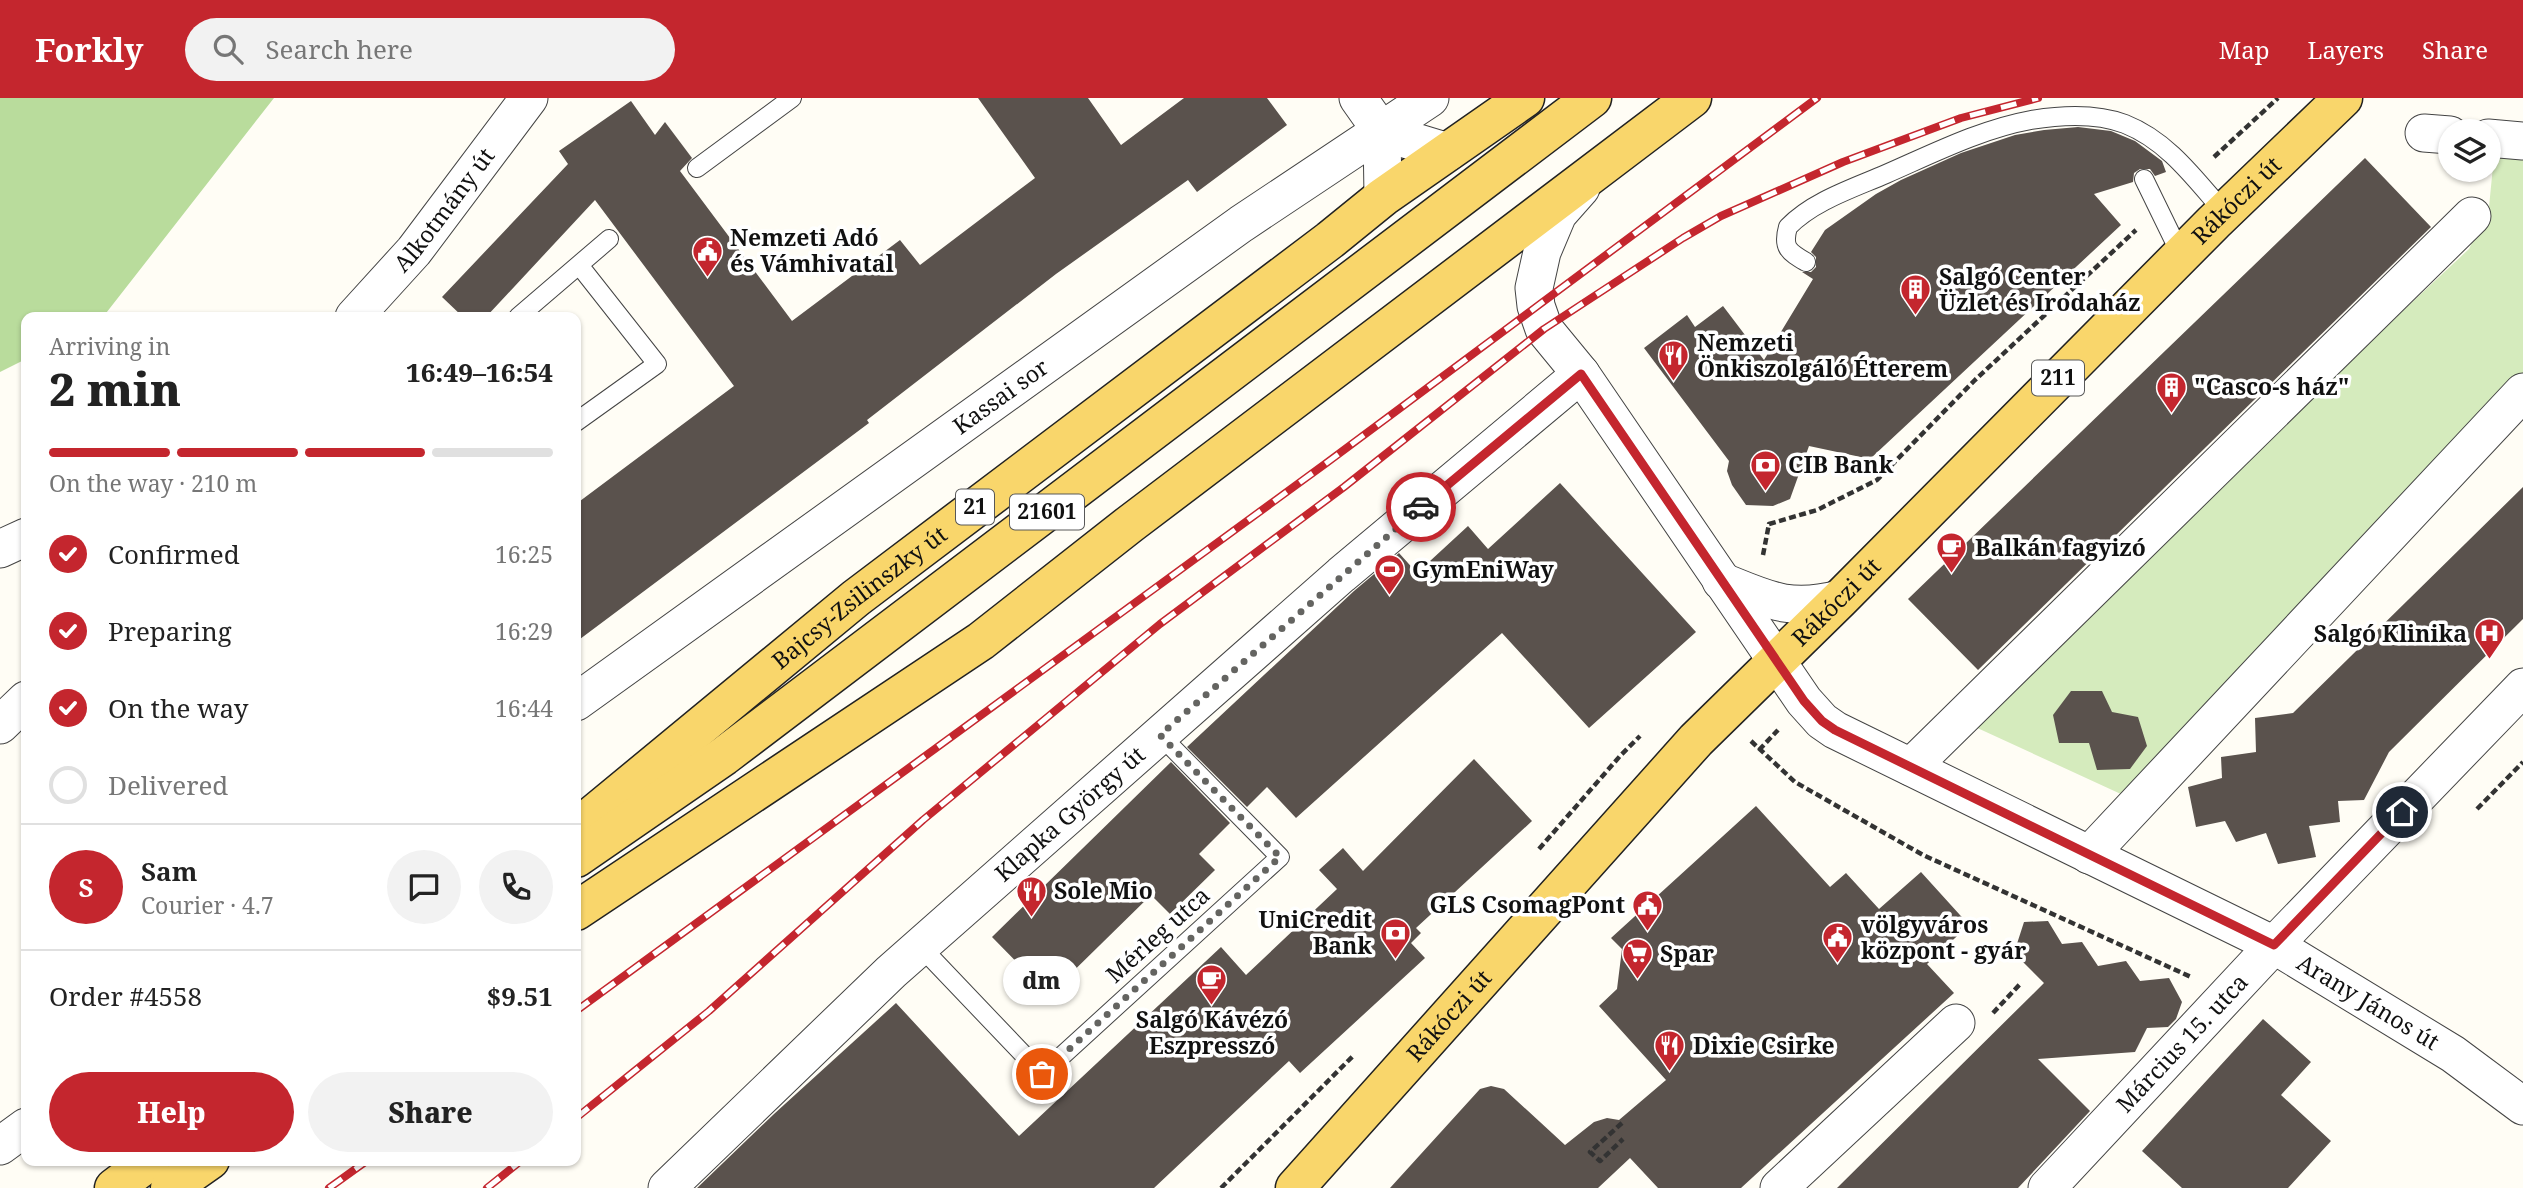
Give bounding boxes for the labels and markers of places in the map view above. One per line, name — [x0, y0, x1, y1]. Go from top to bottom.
place label: Nemzeti Adó és Vámhivatal — [730, 221, 894, 279]
public building icon: Nemzeti Adó és Vámhivatal — [690, 234, 724, 278]
place label: Salgó Center Üzlet és Irodaház — [1939, 260, 2141, 318]
building icon: Salgó Center Üzlet és Irodaház — [1899, 273, 1933, 317]
place label: Nemzeti Önkiszolgáló Étterem — [1697, 326, 1949, 384]
restaurant icon: Nemzeti Önkiszolgáló Étterem — [1657, 339, 1691, 383]
building icon: "Casco-s ház" — [2154, 370, 2188, 414]
place label: "Casco-s ház" — [2194, 370, 2349, 402]
bank icon: CIB Bank — [1748, 448, 1782, 492]
place label: CIB Bank — [1788, 448, 1894, 480]
cafe icon: Balkán fagyizó — [1935, 531, 1969, 575]
place label: Balkán fagyizó — [1975, 531, 2146, 563]
sports icon: GymEniWay — [1372, 553, 1406, 597]
place label: GymEniWay — [1412, 553, 1555, 585]
place label: Salgó Klinika — [2314, 617, 2467, 649]
hospital icon: Salgó Klinika — [2473, 617, 2507, 661]
pin — [2372, 782, 2432, 842]
restaurant icon: Sole Mio — [1014, 874, 1048, 918]
place label: Sole Mio — [1054, 874, 1153, 906]
place label: GLS CsomagPont — [1430, 888, 1625, 920]
public building icon: GLS CsomagPont — [1631, 888, 1665, 932]
place label: UniCredit Bank — [1258, 903, 1372, 961]
place label: völgyváros központ - gyár — [1861, 908, 2026, 966]
bank icon: UniCredit Bank — [1378, 916, 1412, 960]
public building icon: völgyváros központ - gyár — [1821, 921, 1855, 965]
supermarket icon: Spar — [1620, 937, 1654, 981]
place label: Spar — [1660, 937, 1714, 969]
callout: dm — [1004, 955, 1080, 1004]
cafe icon: Salgó Kávézó Eszpresszó — [1195, 962, 1229, 1006]
place label: Salgó Kávézó Eszpresszó — [1136, 1003, 1288, 1061]
restaurant icon: Dixie Csirke — [1653, 1029, 1687, 1073]
place label: Dixie Csirke — [1693, 1029, 1835, 1061]
pin — [1012, 1044, 1072, 1104]

